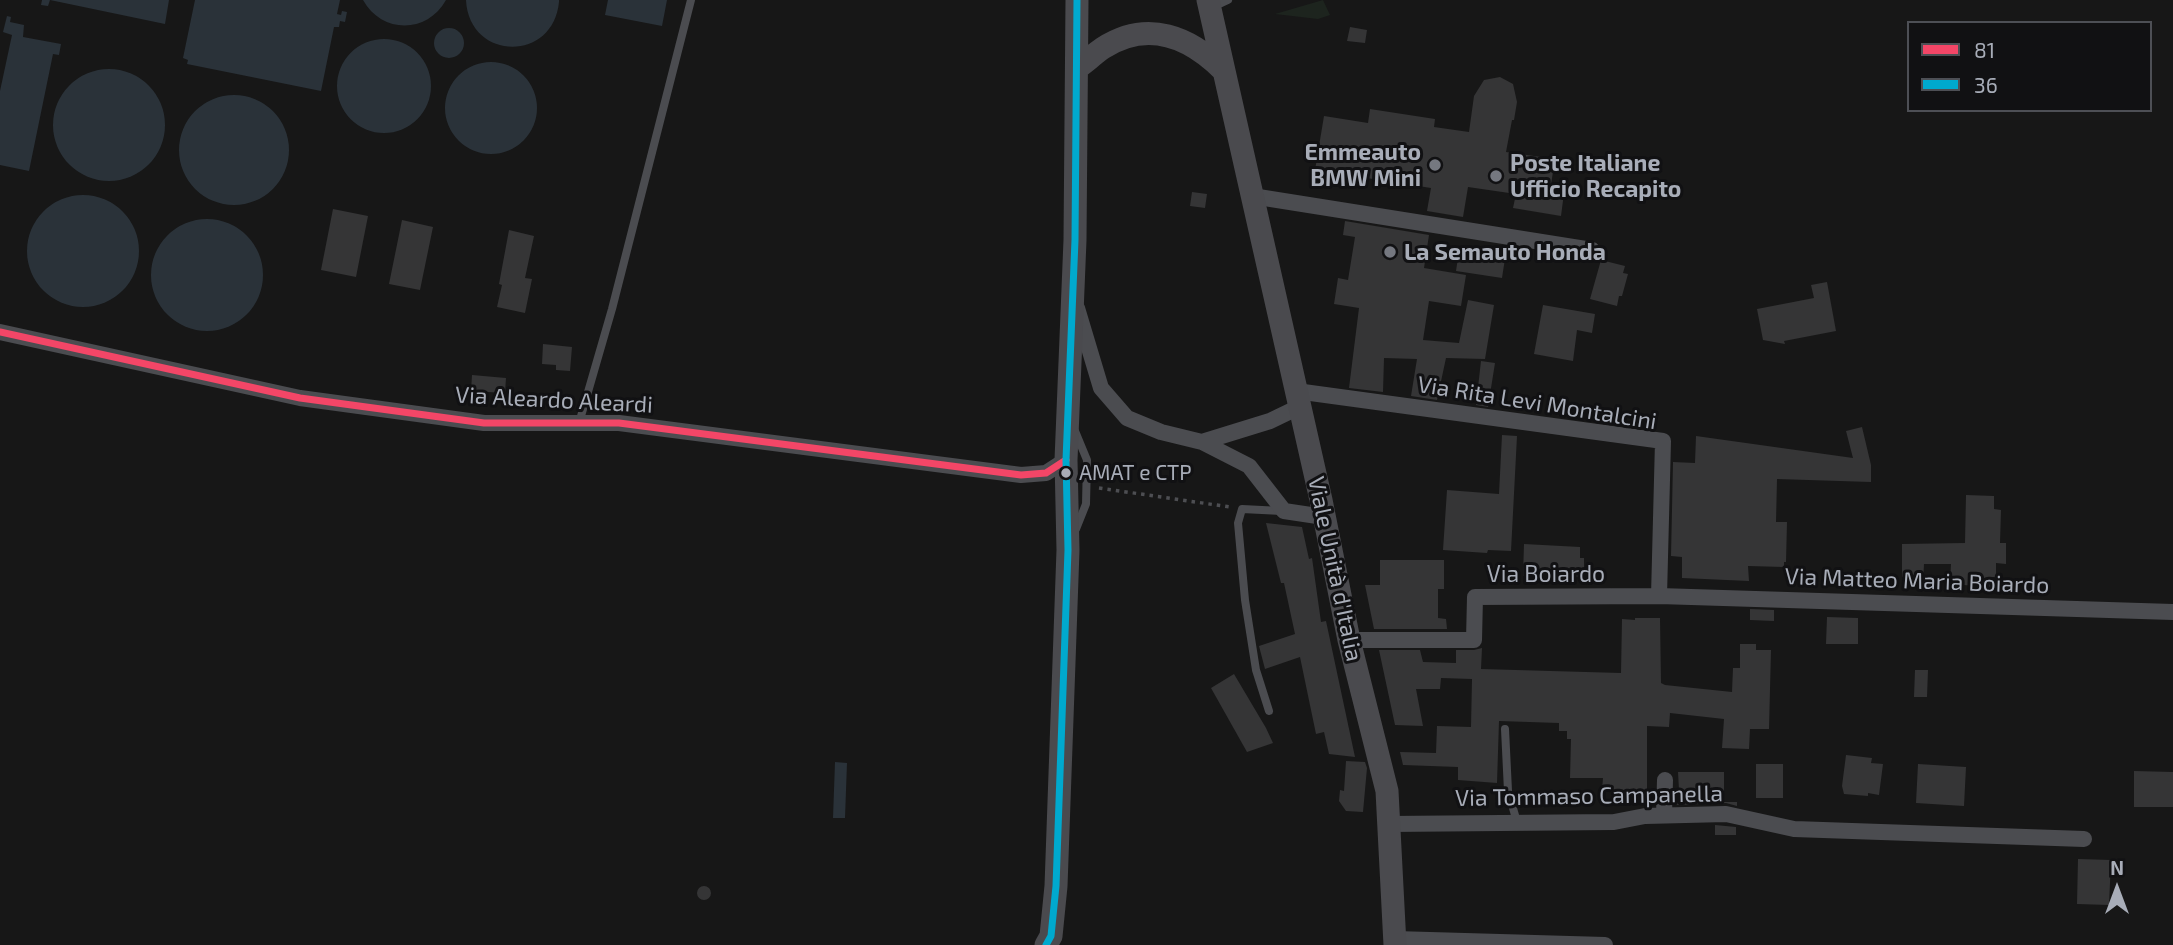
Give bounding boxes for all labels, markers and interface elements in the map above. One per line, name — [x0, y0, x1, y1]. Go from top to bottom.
legend — [1907, 21, 2152, 112]
text: 81 — [1974, 37, 1995, 62]
text: 36 — [1974, 72, 1998, 97]
place label: Emmeauto BMW Mini — [1304, 138, 1421, 192]
place label: Poste Italiane Ufficio Recapito — [1510, 149, 1681, 203]
marker: Emmeauto BMW Mini — [1427, 157, 1443, 173]
marker: Poste Italiane Ufficio Recapito — [1488, 168, 1504, 184]
place label: La Semauto Honda — [1404, 238, 1606, 266]
marker: La Semauto Honda — [1382, 244, 1398, 260]
street label: Via Rita Levi Montalcini — [1415, 370, 1659, 436]
street label: Via Aleardo Aleardi — [454, 381, 654, 419]
place label: AMAT e CTP — [1079, 460, 1192, 486]
marker: AMAT e CTP — [1059, 466, 1073, 480]
street label: Viale Unità d'Italia — [1302, 474, 1368, 664]
street label: Via Boiardo — [1487, 560, 1605, 588]
street label: Via Matteo Maria Boiardo — [1784, 563, 2050, 599]
street label: Via Tommaso Campanella — [1455, 780, 1723, 812]
north arrow — [2082, 854, 2152, 924]
text: N — [2110, 856, 2124, 879]

